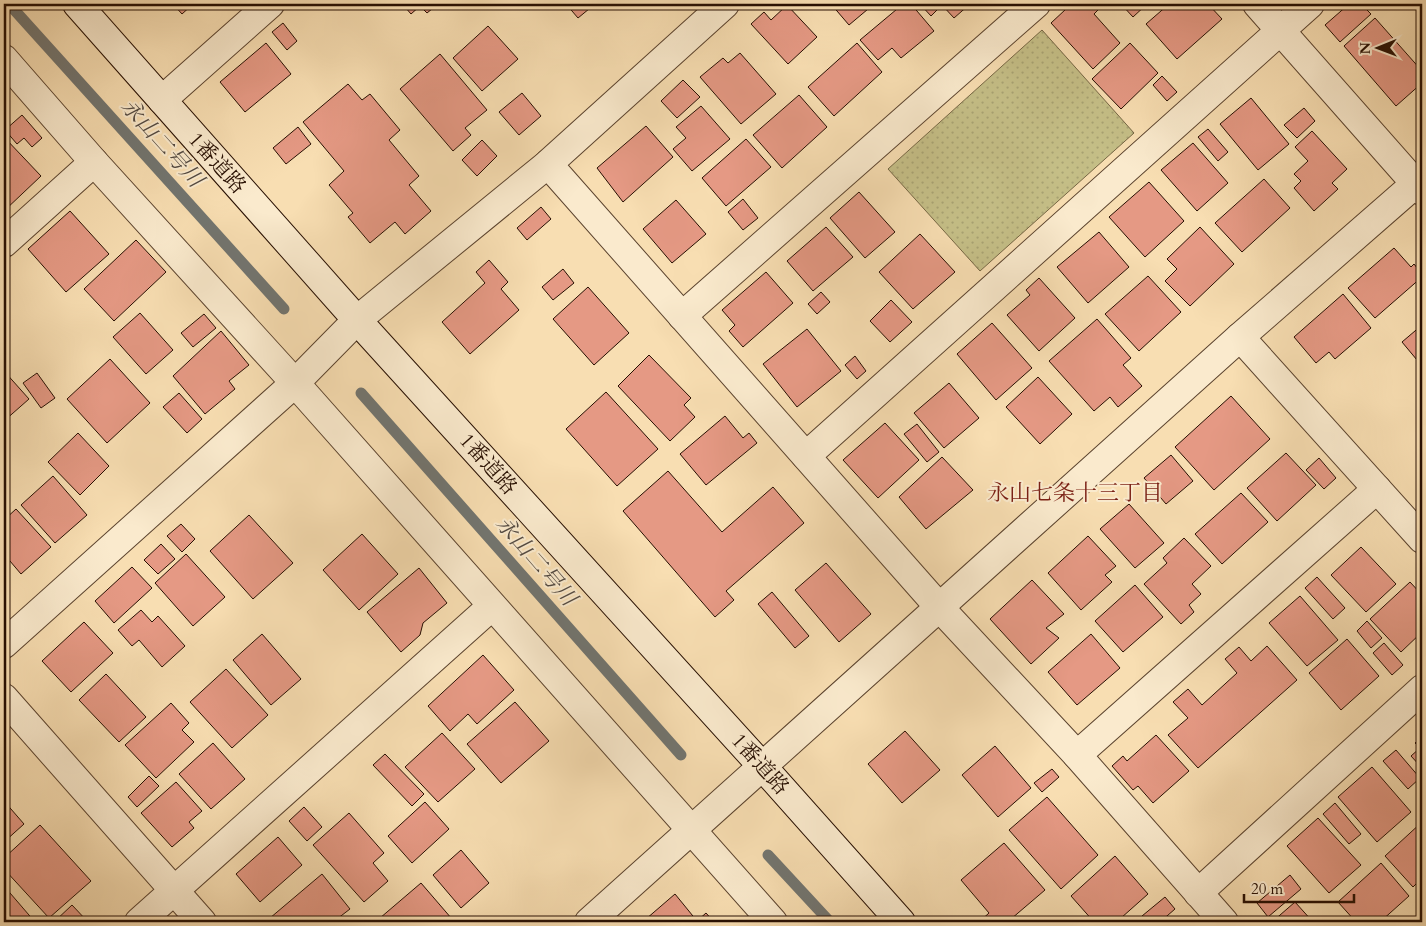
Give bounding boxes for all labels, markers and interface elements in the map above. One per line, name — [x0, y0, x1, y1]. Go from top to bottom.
north arrow — [1354, 22, 1404, 72]
text: N — [1356, 42, 1375, 54]
water label: 永山二号川 — [114, 92, 211, 195]
street label: 1番道路 — [182, 126, 252, 200]
street label: 1番道路 — [453, 427, 523, 501]
district label: 永山七条十三丁目 — [987, 478, 1163, 508]
water label: 永山二号川 — [489, 510, 585, 614]
street label: 1番道路 — [725, 727, 795, 801]
scale bar — [1244, 871, 1354, 903]
text: 20 m — [1251, 879, 1283, 899]

